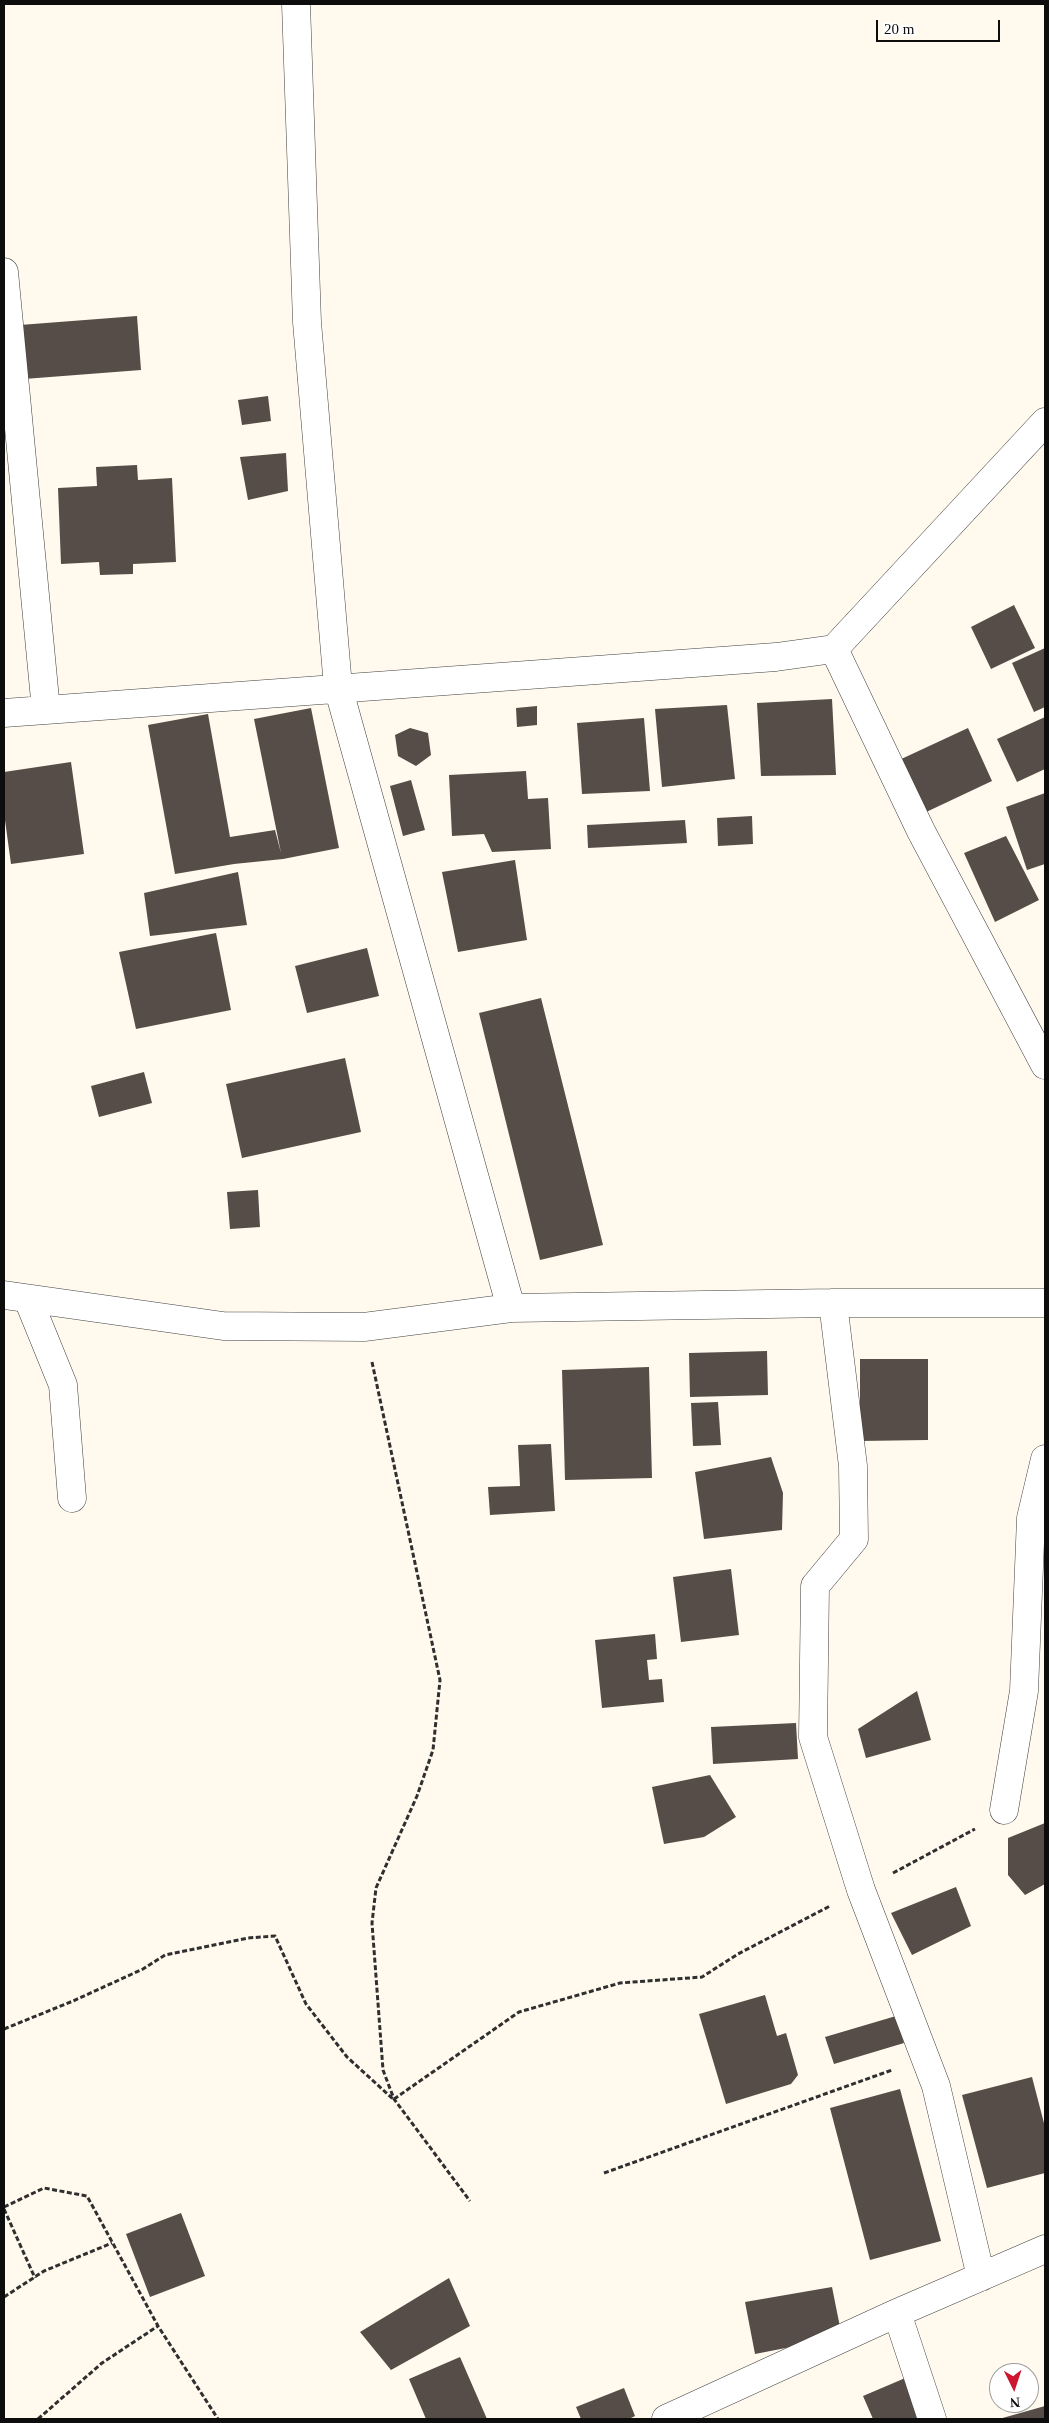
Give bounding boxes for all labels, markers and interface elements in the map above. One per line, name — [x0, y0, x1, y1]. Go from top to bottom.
scale bar — [879, 10, 1003, 42]
text: 20 m — [884, 21, 914, 37]
north arrow — [989, 2363, 1039, 2413]
text: N — [1009, 2395, 1021, 2410]

